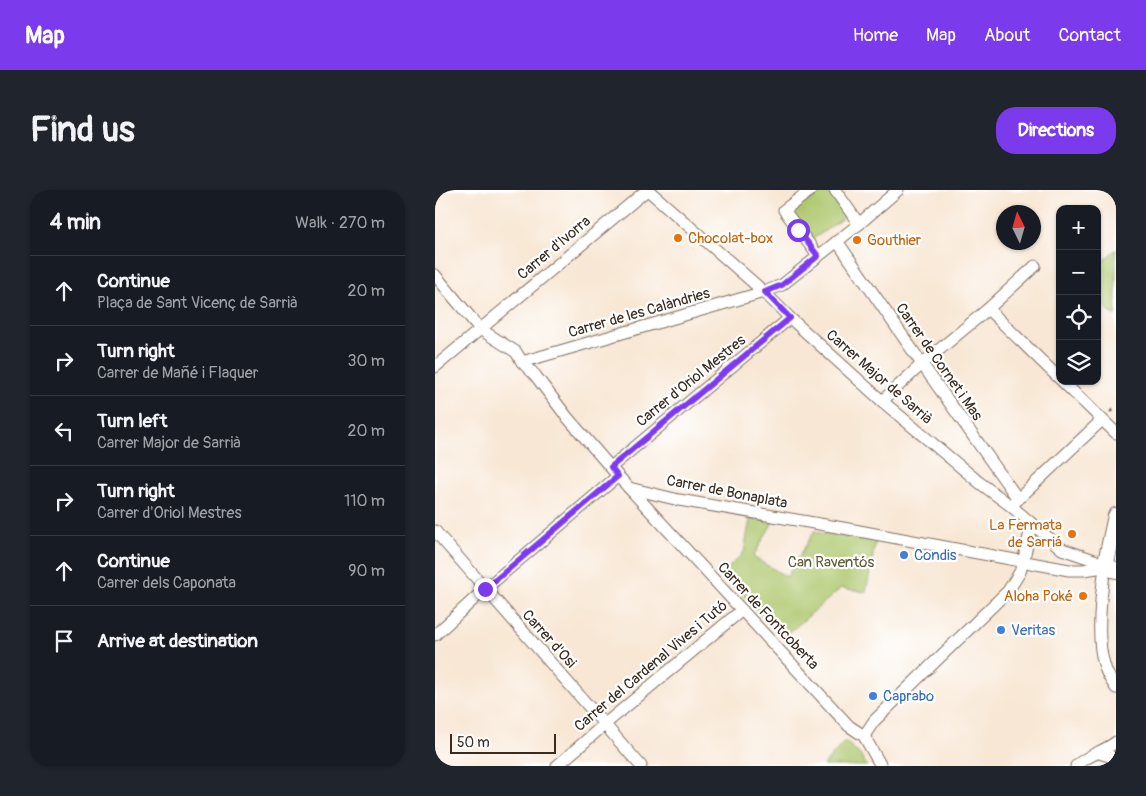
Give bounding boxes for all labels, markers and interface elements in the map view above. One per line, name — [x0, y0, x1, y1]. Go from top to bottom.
text: Map — [25, 21, 65, 50]
text: Home — [853, 24, 898, 47]
text: Map — [926, 24, 956, 47]
text: About — [984, 24, 1030, 47]
text: Contact — [1058, 24, 1121, 47]
button: Directions — [996, 107, 1116, 154]
text: Find us — [30, 108, 135, 152]
north arrow — [996, 205, 1041, 250]
map controls — [1056, 205, 1101, 385]
button: + — [1056, 205, 1101, 250]
text: 4 min — [50, 209, 101, 236]
street label: Carrer d'Ivorra — [514, 212, 594, 284]
text: Walk · 270 m — [295, 213, 385, 233]
route start — [787, 219, 810, 242]
place label: Chocolat-box — [688, 229, 773, 248]
place label: Gouthier — [867, 231, 922, 250]
marker: Chocolat-box — [672, 232, 684, 244]
marker: Gouthier — [851, 234, 863, 246]
button: − — [1056, 250, 1101, 295]
text: Continue — [97, 269, 170, 293]
icon: ahead — [50, 277, 78, 305]
text: 20 m — [347, 281, 385, 301]
street label: Carrer de les Calàndries — [566, 284, 712, 342]
text: Plaça de Sant Vicenç de Sarrià — [97, 293, 297, 313]
button: locate — [1056, 295, 1101, 340]
street label: Carrer de Cornet i Mas — [891, 300, 987, 425]
street label: Carrer Major de Sarrià — [822, 326, 936, 428]
street label: Carrer d'Oriol Mestres — [632, 331, 750, 431]
text: Turn right — [97, 339, 175, 363]
button: layers — [1056, 340, 1101, 385]
icon: right — [50, 347, 78, 375]
text: 30 m — [347, 351, 385, 371]
text: Carrer de Mañé i Flaquer — [97, 363, 258, 383]
text: Turn left — [97, 409, 167, 433]
icon: left — [50, 417, 78, 445]
text: 20 m — [347, 421, 385, 441]
text: Carrer Major de Sarrià — [97, 433, 241, 453]
street label: Carrer de Bonaplata — [665, 471, 789, 513]
text: Turn right — [97, 479, 175, 503]
icon: right — [50, 487, 78, 515]
text: 110 m — [344, 491, 385, 511]
text: Carrer d'Oriol Mestres — [97, 503, 242, 523]
place label: La Fermata de Sarriá — [989, 516, 1062, 552]
marker: La Fermata de Sarriá — [1066, 528, 1078, 540]
place label: Condis — [914, 546, 957, 565]
text: Continue — [97, 549, 170, 573]
marker: Condis — [898, 549, 910, 561]
park label: Can Raventós — [788, 553, 874, 572]
icon: ahead — [50, 557, 78, 585]
street label: Carrer de Fontcoberta — [713, 558, 823, 674]
text: 90 m — [348, 561, 385, 581]
text: Carrer dels Caponata — [97, 573, 236, 593]
route end — [474, 578, 497, 601]
place label: Aloha Poké — [1004, 587, 1073, 606]
marker: Aloha Poké — [1077, 590, 1089, 602]
street label: Carrer del Cardenal Vives i Tutó — [570, 596, 732, 736]
street label: Carrer d'Osi — [518, 606, 580, 672]
place label: Veritas — [1011, 621, 1055, 640]
marker: Veritas — [995, 624, 1007, 636]
icon: arrive — [50, 627, 78, 655]
text: Arrive at destination — [97, 629, 258, 653]
place label: Caprabo — [883, 687, 934, 706]
marker: Caprabo — [867, 690, 879, 702]
scale bar — [450, 731, 556, 754]
text: 50 m — [457, 734, 490, 751]

